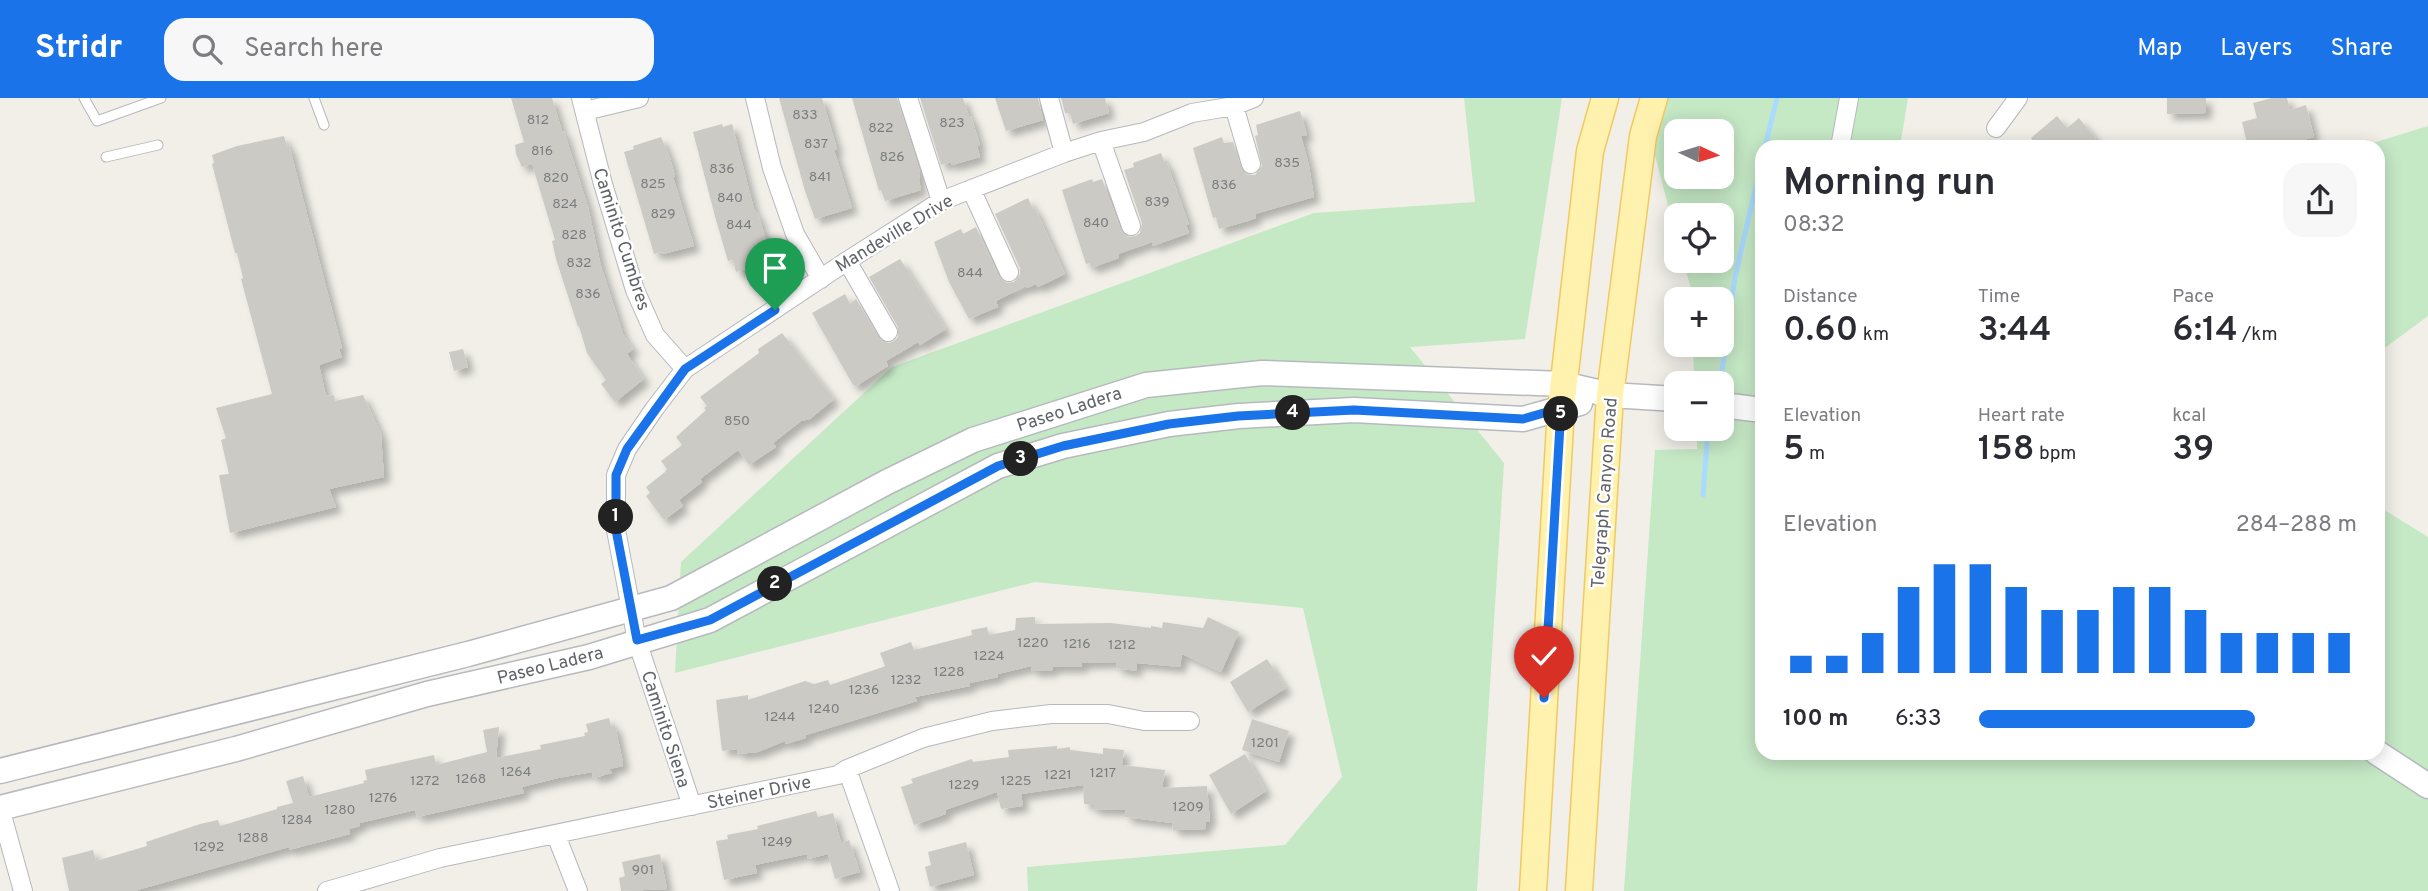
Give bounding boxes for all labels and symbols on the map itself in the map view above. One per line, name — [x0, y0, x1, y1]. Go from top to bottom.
house number: 833 — [792, 107, 818, 124]
house number: 812 — [527, 112, 549, 129]
house number: 823 — [939, 115, 965, 132]
north arrow — [1664, 119, 1734, 189]
house number: 822 — [868, 120, 894, 137]
house number: 837 — [804, 136, 828, 153]
house number: 816 — [531, 143, 553, 160]
house number: 826 — [879, 149, 905, 166]
house number: 835 — [1274, 155, 1300, 172]
house number: 836 — [709, 161, 735, 178]
street label: Caminito Cumbres — [587, 165, 654, 314]
house number: 841 — [809, 169, 831, 186]
house number: 820 — [543, 170, 569, 187]
house number: 825 — [640, 176, 666, 193]
house number: 836 — [1211, 177, 1237, 194]
house number: 840 — [717, 190, 743, 207]
street label: Mandeville Drive — [832, 190, 958, 278]
house number: 839 — [1144, 194, 1170, 211]
house number: 824 — [552, 196, 578, 213]
house number: 829 — [650, 206, 676, 223]
house number: 840 — [1083, 215, 1109, 232]
house number: 844 — [726, 217, 752, 234]
house number: 828 — [561, 227, 587, 244]
pin — [745, 238, 805, 310]
house number: 832 — [566, 255, 592, 272]
house number: 844 — [957, 265, 983, 282]
house number: 836 — [575, 286, 601, 303]
street label: Paseo Ladera — [1014, 383, 1125, 438]
pin: 4 — [1276, 396, 1310, 430]
pin: 5 — [1544, 396, 1578, 432]
street label: Telegraph Canyon Road — [1587, 397, 1624, 589]
house number: 850 — [724, 413, 750, 430]
pin: 3 — [1004, 442, 1038, 476]
pin: 1 — [598, 500, 634, 534]
pin: 2 — [758, 566, 792, 602]
pin — [1514, 626, 1574, 698]
house number: 1220 — [1017, 635, 1049, 652]
house number: 1216 — [1063, 636, 1091, 653]
house number: 1212 — [1108, 637, 1136, 654]
street label: Paseo Ladera — [495, 642, 606, 691]
house number: 1224 — [974, 648, 1004, 665]
house number: 1228 — [934, 664, 964, 681]
street label: Caminito Siena — [635, 668, 694, 791]
house number: 1232 — [891, 672, 921, 689]
house number: 1236 — [849, 682, 879, 699]
house number: 1240 — [808, 701, 840, 718]
house number: 1244 — [764, 709, 796, 726]
house number: 1201 — [1251, 735, 1279, 752]
house number: 1264 — [501, 764, 531, 781]
house number: 1217 — [1090, 765, 1116, 782]
house number: 1221 — [1044, 767, 1072, 784]
house number: 1268 — [456, 771, 486, 788]
street label: Steiner Drive — [705, 771, 813, 816]
house number: 1272 — [410, 773, 440, 790]
house number: 1225 — [1000, 773, 1032, 790]
house number: 1229 — [949, 777, 979, 794]
house number: 1276 — [369, 790, 397, 807]
house number: 1209 — [1172, 799, 1204, 816]
house number: 1280 — [324, 802, 356, 819]
house number: 1284 — [281, 812, 313, 829]
house number: 1288 — [238, 830, 268, 847]
house number: 1249 — [762, 834, 792, 851]
house number: 1292 — [194, 839, 224, 856]
house number: 901 — [632, 862, 654, 879]

